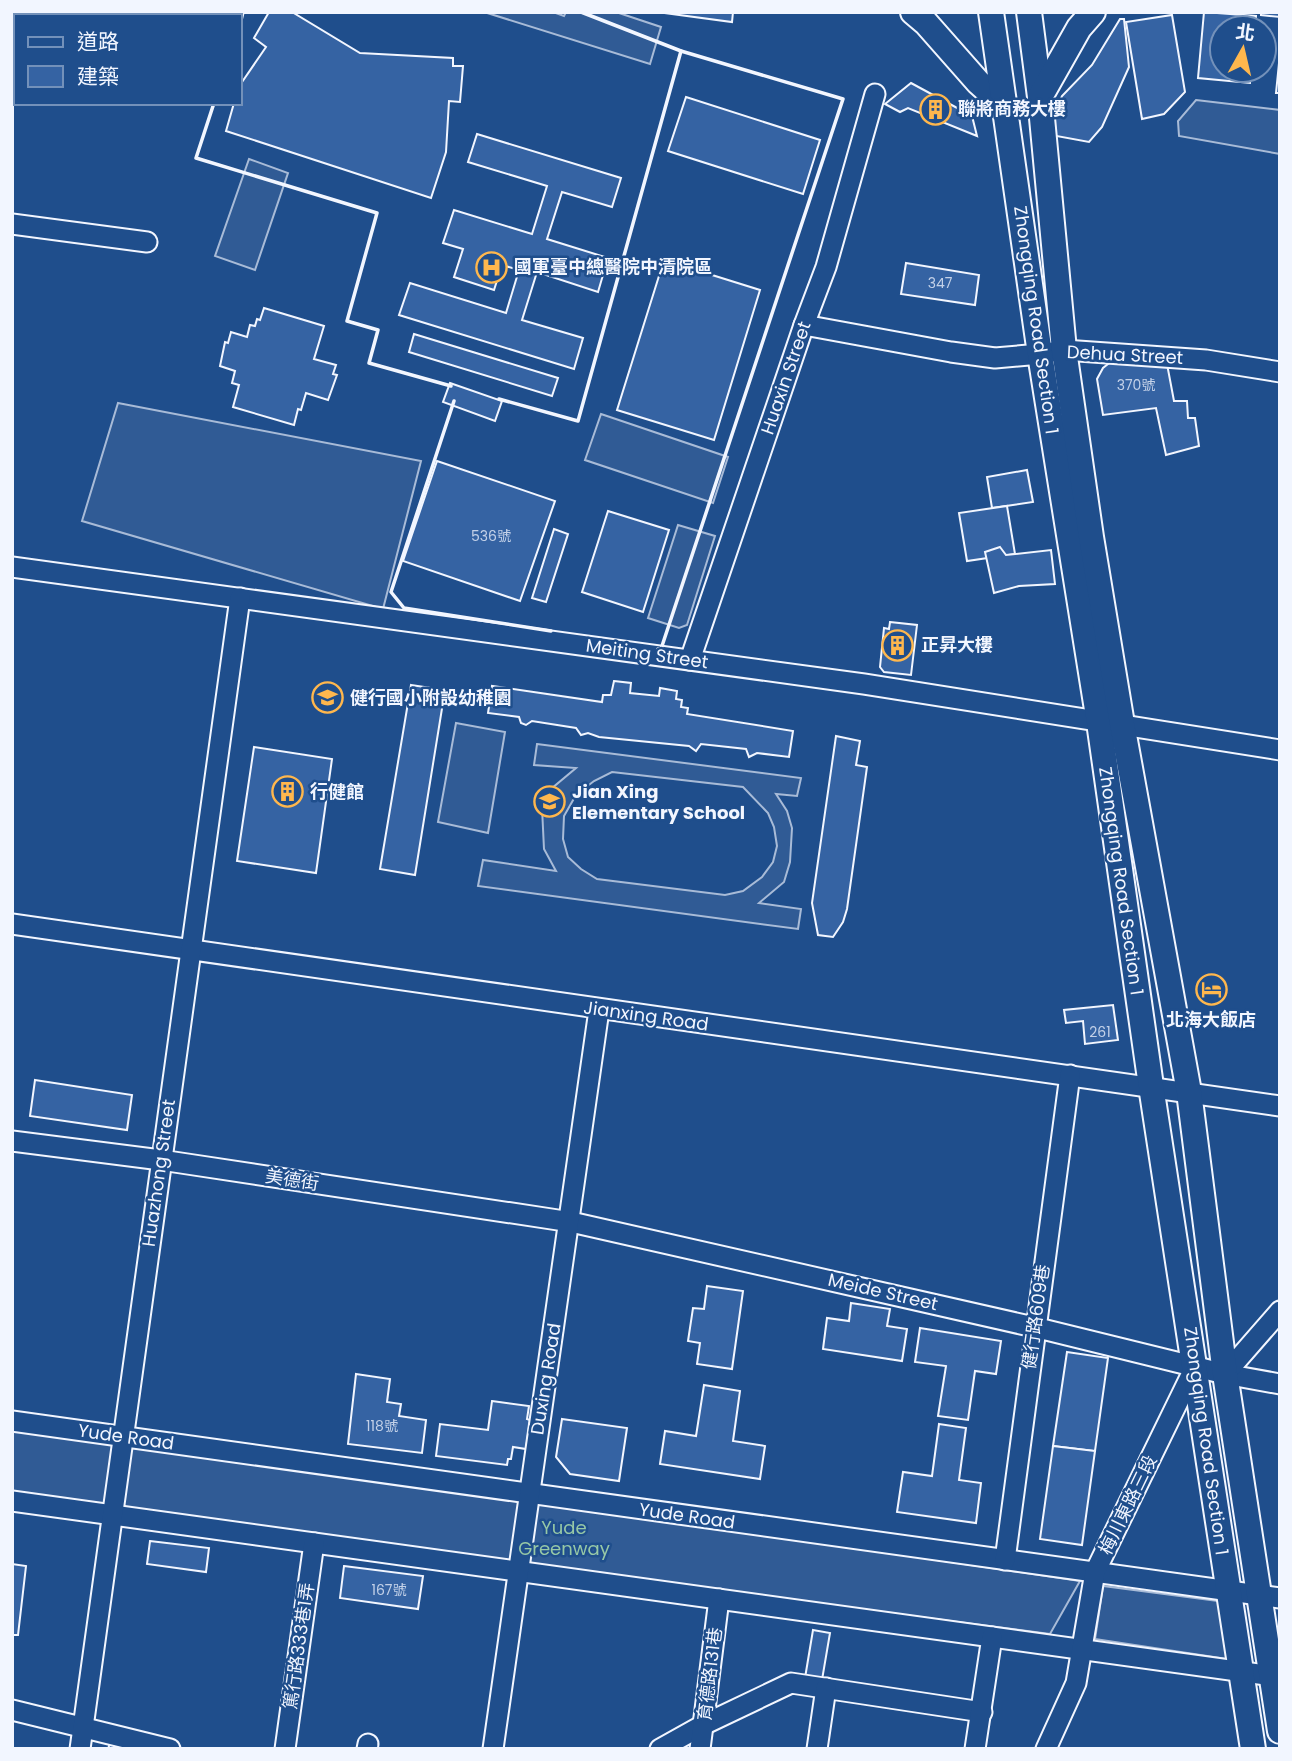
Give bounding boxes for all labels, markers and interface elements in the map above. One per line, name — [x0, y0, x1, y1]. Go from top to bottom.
legend — [14, 14, 242, 105]
north arrow — [1208, 14, 1278, 84]
text: 北 — [1234, 18, 1257, 47]
text: 道路 — [77, 27, 119, 56]
text: 建築 — [77, 62, 119, 91]
building icon: 聯將商務大樓 — [918, 92, 952, 126]
place label: 聯將商務大樓 — [958, 96, 1066, 121]
street label: Zhongqing Road Section 1 — [1008, 204, 1065, 436]
hospital icon: 國軍臺中總醫院中清院區 — [474, 250, 508, 284]
place label: 國軍臺中總醫院中清院區 — [514, 254, 712, 279]
house number: 347 — [928, 273, 953, 293]
street label: Huaxin Street — [754, 318, 817, 438]
street label: Dehua Street — [1066, 339, 1184, 370]
house number: 370號 — [1117, 375, 1155, 395]
house number: 536號 — [471, 526, 511, 546]
building icon: 正昇大樓 — [881, 628, 915, 662]
place label: 正昇大樓 — [921, 632, 993, 657]
street label: Meiting Street — [584, 633, 710, 674]
school or university icon: 健行國小附設幼稚園 — [310, 681, 344, 715]
place label: 健行國小附設幼稚園 — [350, 685, 512, 710]
street label: Zhongqing Road Section 1 — [1093, 765, 1150, 997]
building icon: 行健館 — [270, 775, 304, 809]
place label: 行健館 — [310, 779, 364, 804]
place label: Jian Xing Elementary School — [572, 779, 745, 825]
school or university icon: Jian Xing Elementary School — [532, 785, 566, 819]
hotel icon: 北海大飯店 — [1194, 973, 1228, 1007]
street label: Jianxing Road — [582, 994, 710, 1037]
place label: 北海大飯店 — [1166, 1007, 1256, 1032]
house number: 261 — [1089, 1022, 1111, 1042]
street label: Huazhong Street — [136, 1098, 181, 1248]
street label: 美德街 — [263, 1163, 321, 1196]
street label: 健行路609巷 — [1016, 1263, 1055, 1371]
street label: Meide Street — [826, 1267, 940, 1316]
street label: Duxing Road — [524, 1321, 567, 1436]
street label: Zhongqing Road Section 1 — [1178, 1325, 1235, 1557]
house number: 118號 — [366, 1416, 398, 1436]
street label: Yude Road — [76, 1417, 176, 1456]
street label: 梅川東路三段 — [1093, 1451, 1162, 1559]
street label: Yude Road — [637, 1496, 737, 1535]
park label: Yude Greenway — [518, 1515, 610, 1561]
house number: 167號 — [371, 1580, 407, 1600]
street label: 篤行路333巷1弄 — [277, 1581, 320, 1711]
street label: 育德路131巷 — [691, 1626, 728, 1722]

